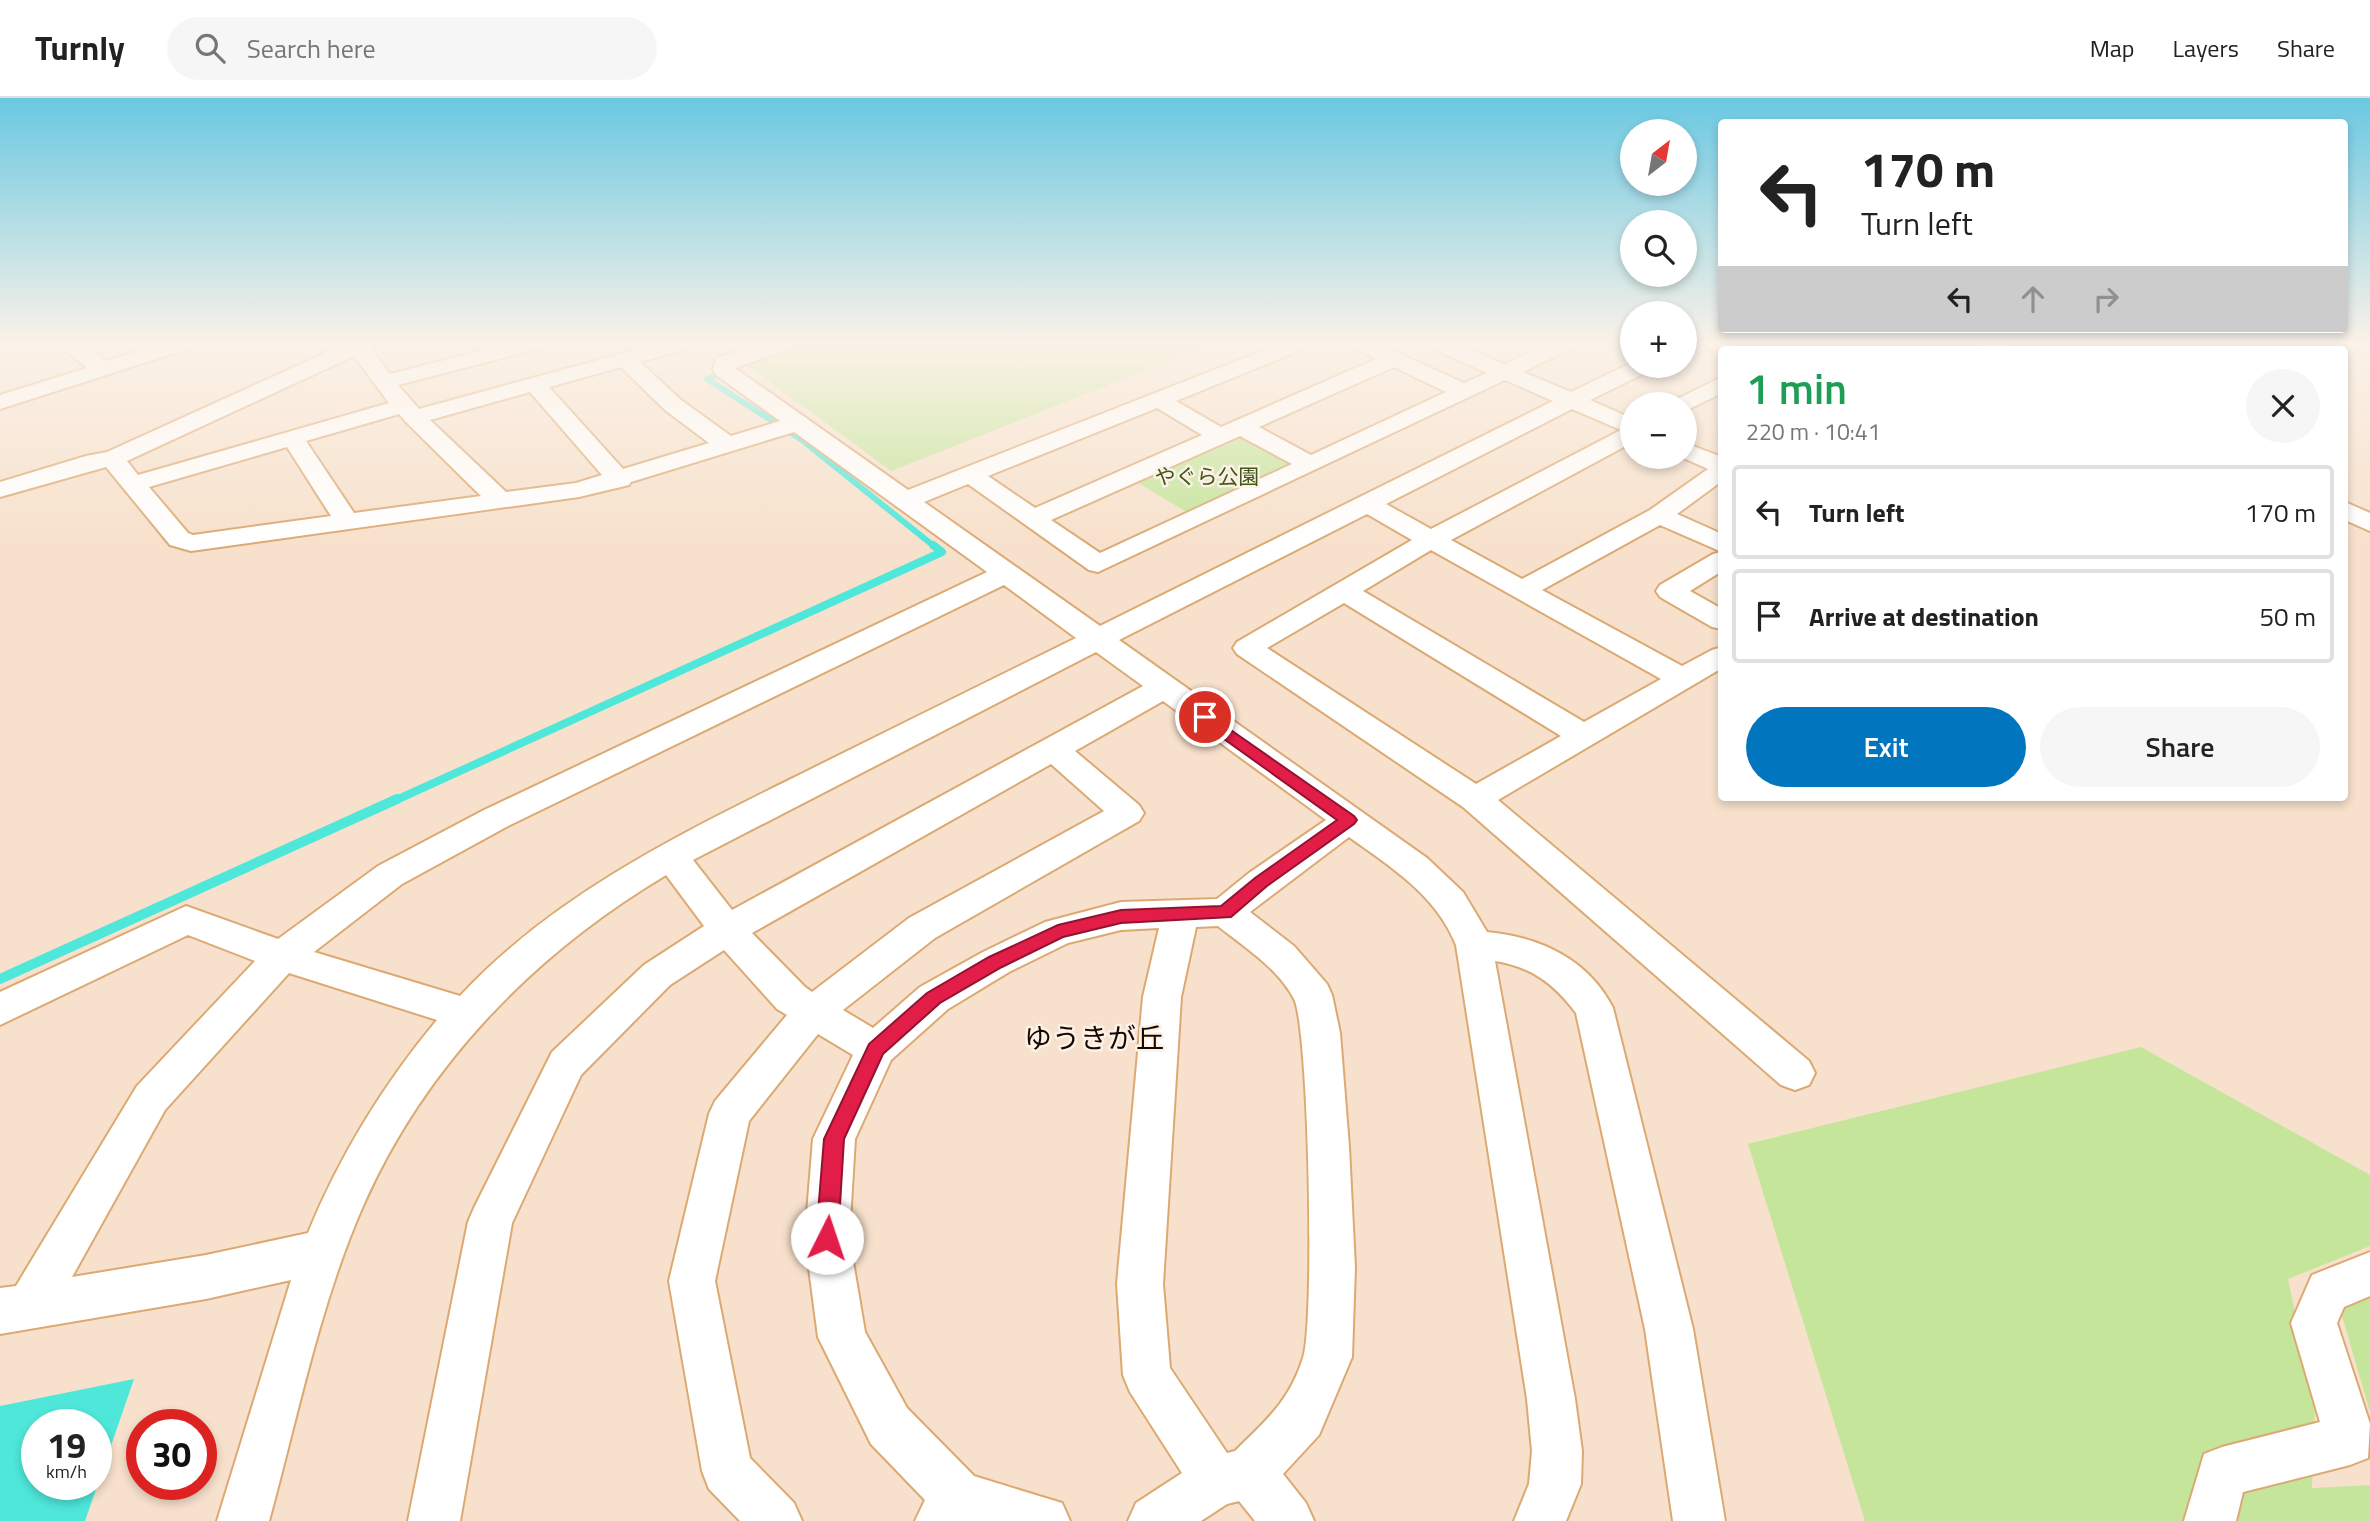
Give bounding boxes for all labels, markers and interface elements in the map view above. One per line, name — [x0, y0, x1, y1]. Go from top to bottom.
search box — [167, 17, 657, 80]
text: Turnly — [35, 23, 125, 73]
icon: search — [191, 29, 229, 67]
text: Search here — [247, 29, 376, 68]
text: Map — [2090, 30, 2135, 66]
text: Layers — [2173, 30, 2239, 66]
text: Share — [2277, 30, 2335, 66]
north arrow — [1620, 119, 1698, 196]
map controls — [1620, 119, 1697, 469]
text: 170 m — [1861, 131, 1995, 206]
icon: left — [1746, 147, 1837, 238]
text: Turn left — [1861, 199, 1973, 247]
button: search — [1620, 210, 1697, 287]
icon: left — [1941, 280, 1979, 318]
icon: ahead — [2014, 280, 2052, 318]
icon: right — [2087, 280, 2125, 318]
button: + — [1620, 301, 1697, 378]
text: 1 min — [1746, 356, 1847, 420]
button: close — [2246, 369, 2320, 443]
button: − — [1620, 392, 1697, 469]
text: 220 m · 10:41 — [1746, 414, 1881, 449]
park label: やぐら公園 — [1155, 460, 1260, 492]
icon: left — [1750, 493, 1788, 531]
text: Turn left — [1809, 493, 1904, 532]
text: 170 m — [2245, 493, 2316, 532]
icon: arrive — [1750, 597, 1788, 635]
text: Arrive at destination — [1809, 597, 2039, 636]
text: 50 m — [2259, 597, 2316, 636]
pin — [1175, 687, 1235, 747]
icon: arrive — [1186, 698, 1224, 736]
button: Exit — [1746, 707, 2026, 787]
button: Share — [2040, 707, 2320, 787]
district label: ゆうきが丘 — [1024, 1016, 1164, 1059]
position arrow — [790, 1201, 864, 1275]
speed limit sign: 30 — [126, 1409, 217, 1500]
text: 19 — [47, 1418, 86, 1472]
text: km/h — [46, 1458, 87, 1485]

